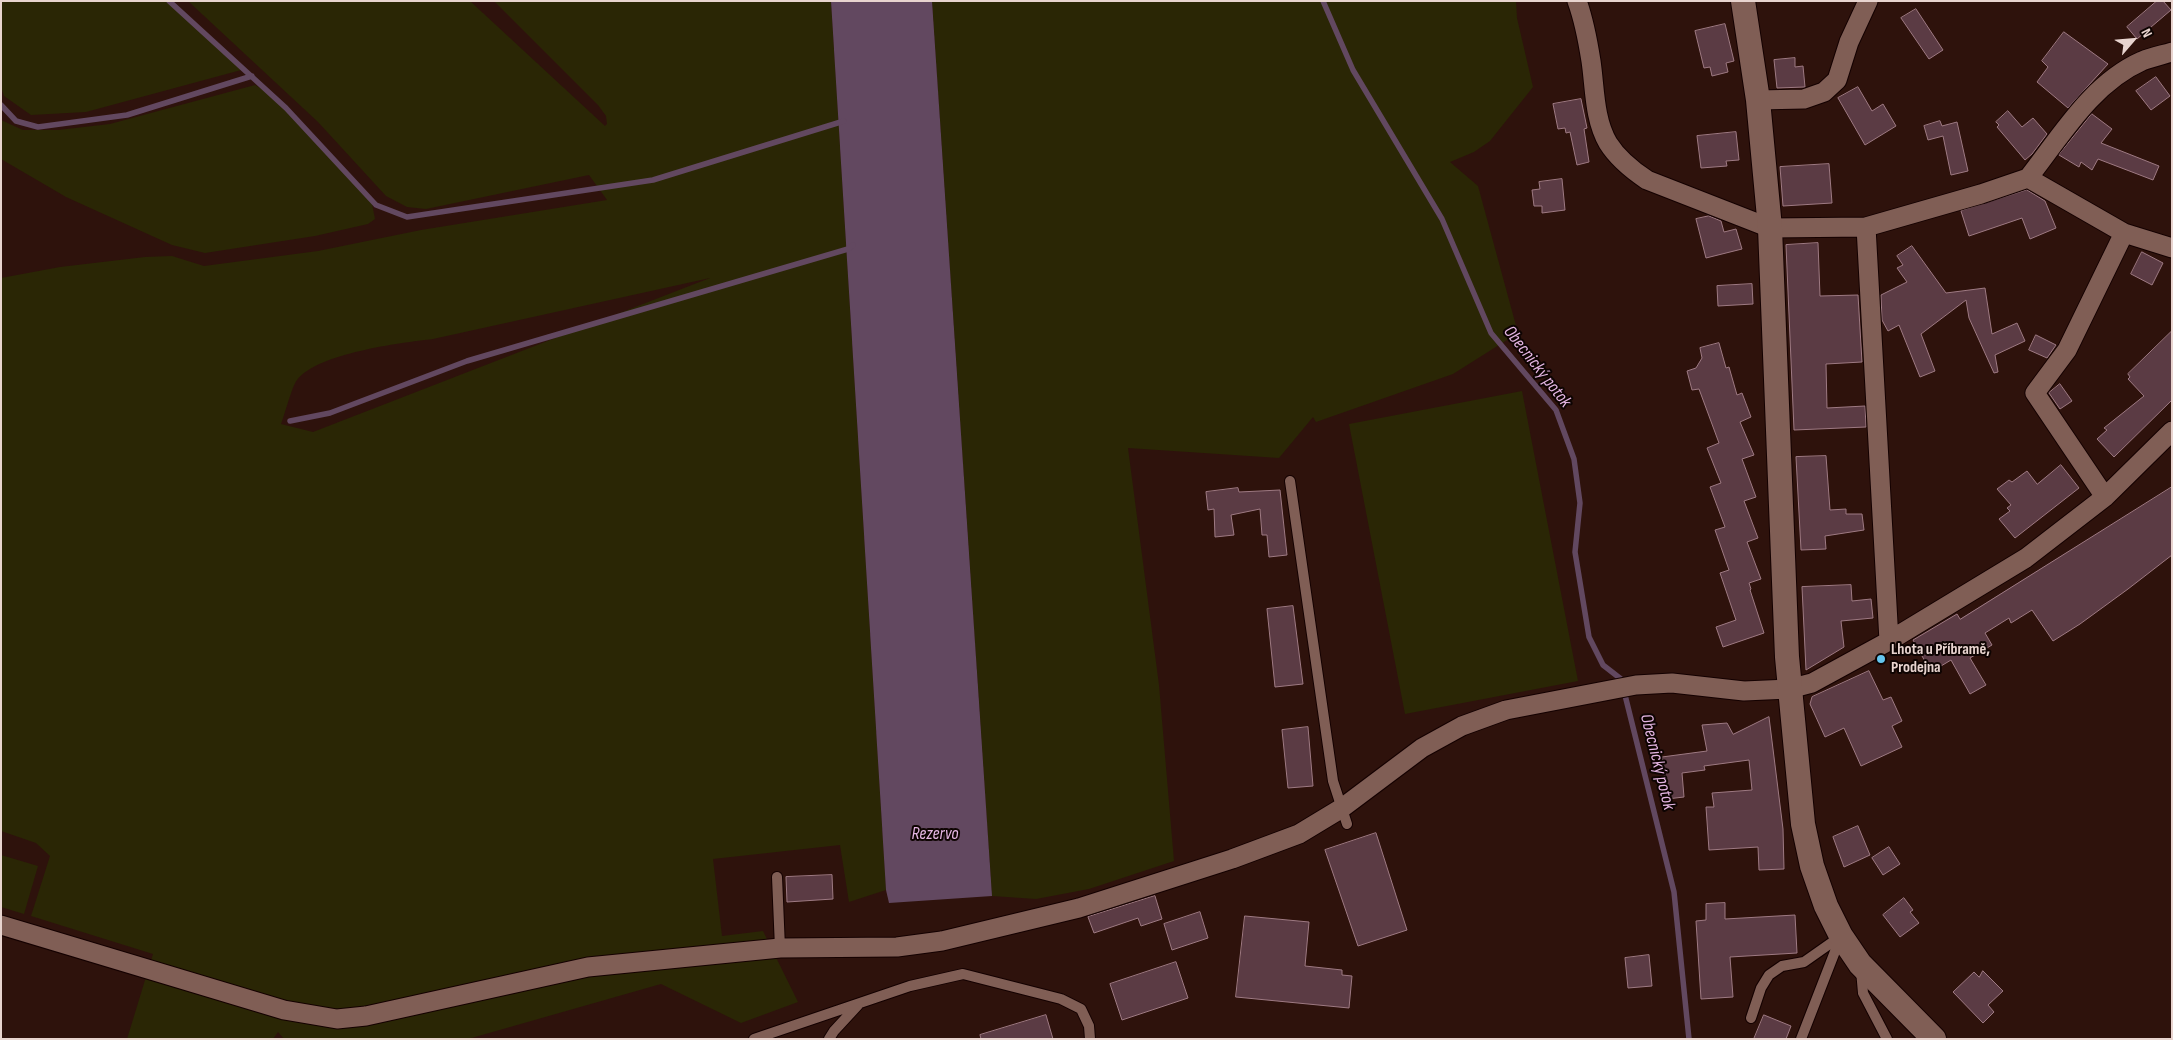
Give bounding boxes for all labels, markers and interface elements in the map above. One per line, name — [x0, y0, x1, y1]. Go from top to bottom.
north arrow — [2108, 15, 2158, 65]
text: N — [2138, 26, 2156, 40]
water label: Obecnický potok — [1498, 322, 1576, 412]
place label: Lhota u Příbramě, Prodejna — [1891, 640, 1990, 678]
marker: Lhota u Příbramě, Prodejna — [1875, 653, 1887, 665]
water label: Obecnický potok — [1635, 712, 1679, 812]
water label: Rezervo — [911, 823, 959, 845]

